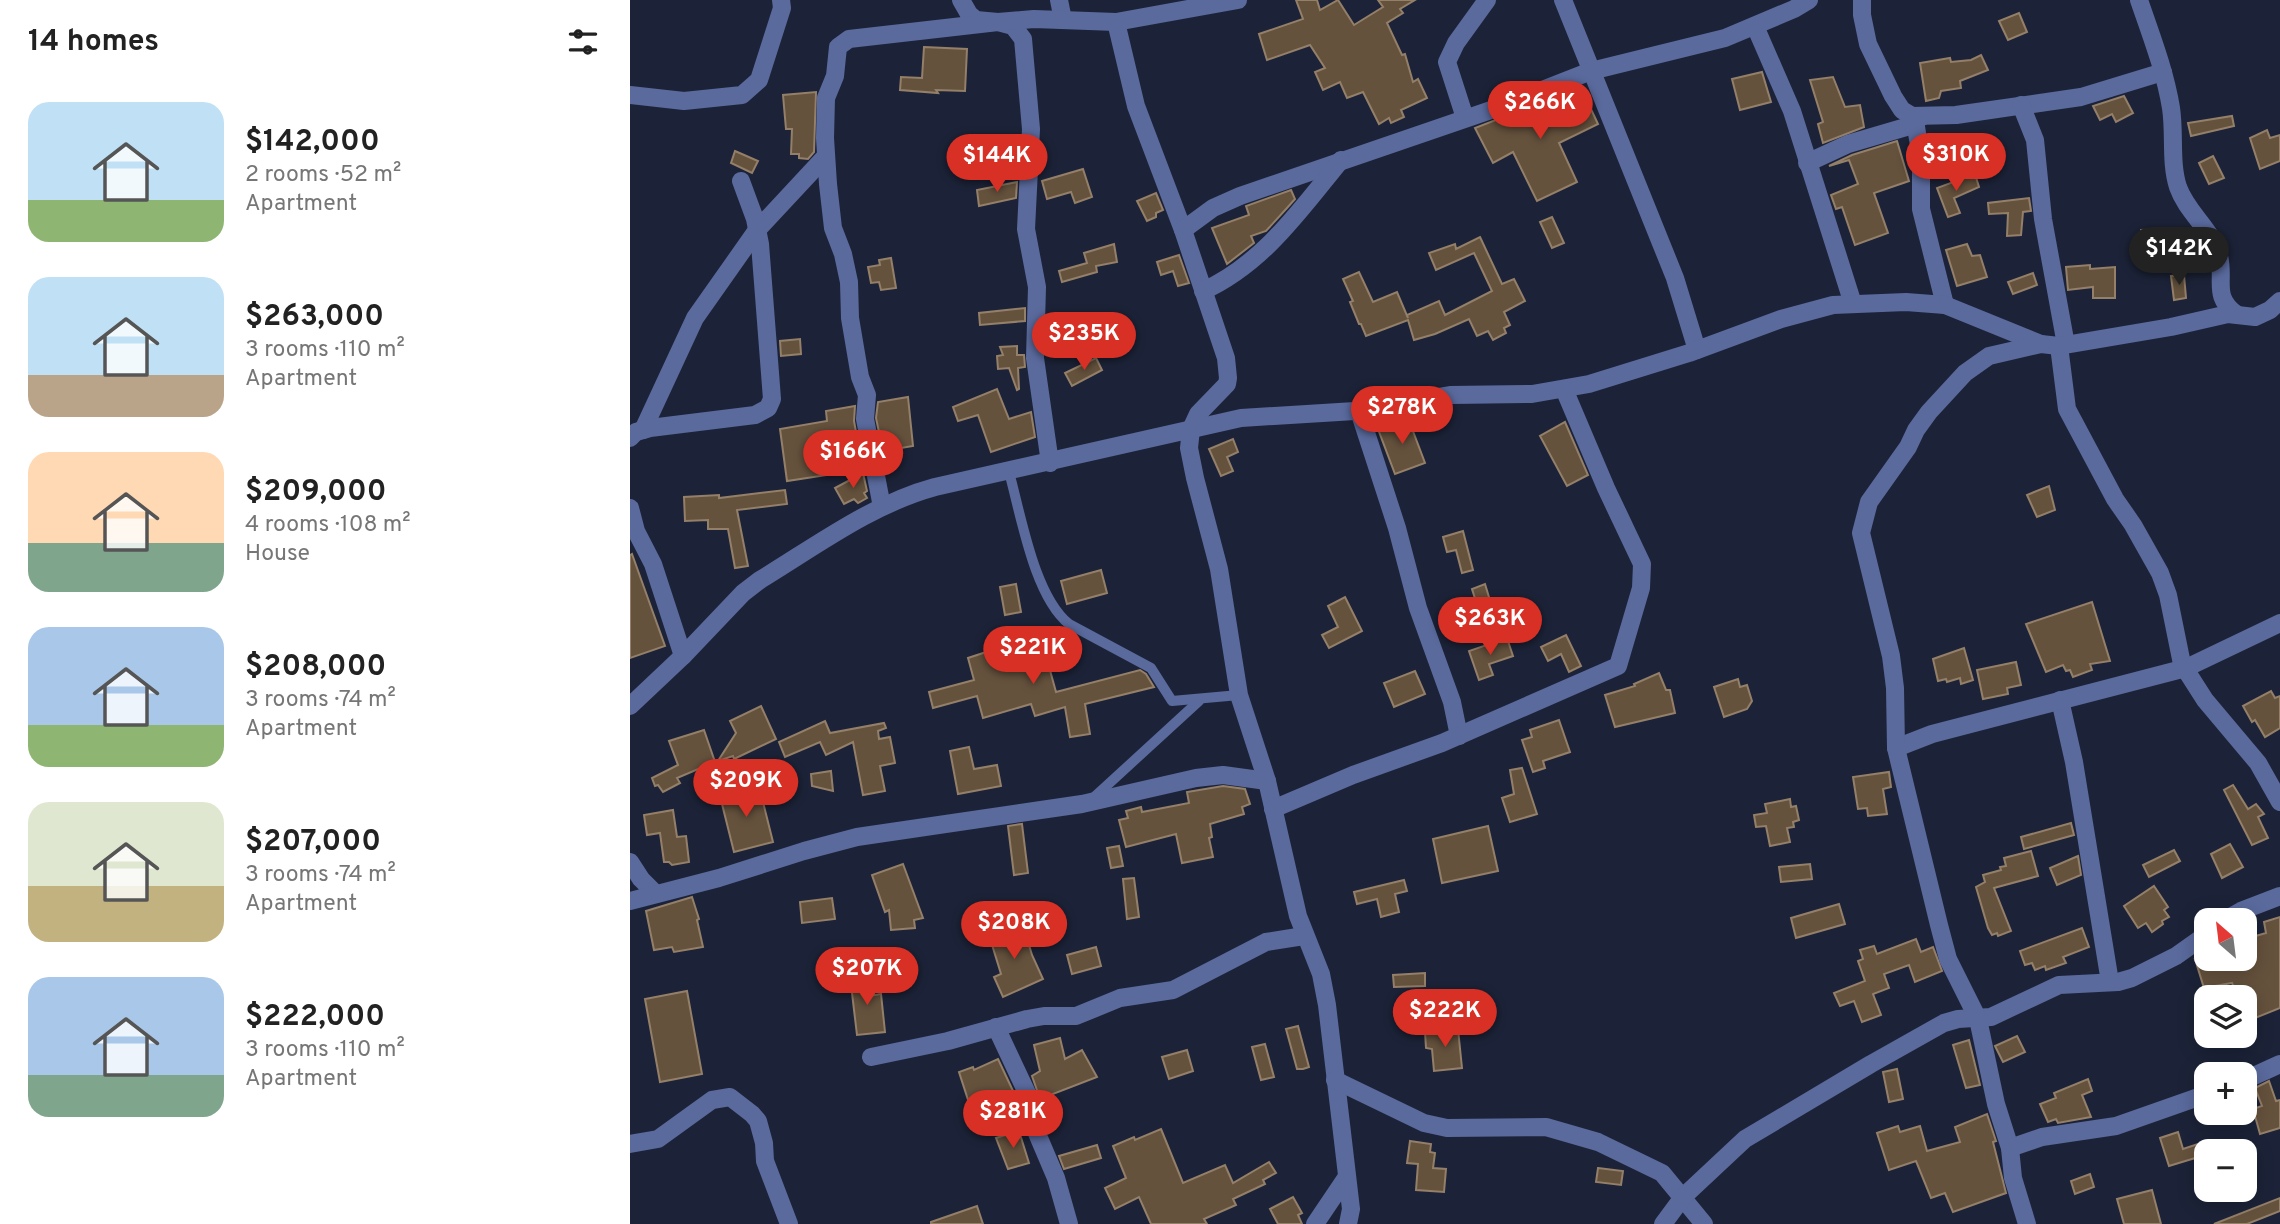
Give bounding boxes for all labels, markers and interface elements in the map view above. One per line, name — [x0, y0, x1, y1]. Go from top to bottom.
icon: filters — [564, 23, 602, 61]
text: 14 homes — [28, 24, 159, 61]
pin: $266K — [1491, 82, 1589, 141]
text: $266K — [1504, 89, 1576, 118]
text: $142,000 — [245, 124, 380, 161]
icon: home — [84, 130, 168, 214]
pin: $144K — [948, 134, 1046, 194]
pin: $310K — [1907, 134, 2005, 193]
text: $310K — [1922, 141, 1990, 170]
text: $144K — [963, 142, 1031, 171]
text: 2 rooms · 52 m² — [245, 161, 401, 190]
text: Apartment — [245, 190, 357, 219]
pin: $142K — [2130, 228, 2228, 287]
text: $142K — [2145, 235, 2213, 264]
text: $263,000 — [245, 299, 384, 336]
icon: home — [84, 305, 168, 389]
pin: $235K — [1035, 312, 1133, 372]
text: $235K — [1048, 320, 1120, 349]
text: 3 rooms · 110 m² — [245, 336, 405, 365]
text: Apartment — [245, 365, 357, 394]
pin: $278K — [1353, 386, 1451, 446]
text: $278K — [1367, 394, 1437, 423]
pin: $166K — [804, 430, 902, 490]
text: $166K — [819, 438, 887, 467]
text: $209,000 — [245, 474, 386, 511]
icon: home — [84, 480, 168, 564]
text: 4 rooms · 108 m² — [245, 511, 411, 540]
text: House — [245, 540, 310, 569]
pin: $263K — [1441, 598, 1539, 657]
text: $263K — [1454, 605, 1526, 634]
pin: $221K — [984, 626, 1082, 686]
text: $221K — [999, 634, 1067, 663]
text: $208,000 — [245, 649, 386, 686]
icon: home — [84, 655, 168, 739]
text: 3 rooms · 74 m² — [245, 686, 396, 715]
text: Apartment — [245, 715, 357, 744]
pin: $209K — [697, 760, 795, 819]
text: $209K — [709, 767, 783, 796]
text: $207,000 — [245, 824, 381, 861]
icon: home — [84, 830, 168, 914]
text: 3 rooms · 74 m² — [245, 861, 396, 890]
text: Apartment — [245, 890, 357, 919]
pin: $208K — [965, 902, 1063, 961]
north arrow — [2194, 908, 2258, 971]
map controls — [2194, 908, 2257, 1202]
text: $208K — [977, 909, 1051, 938]
pin: $207K — [818, 948, 916, 1007]
text: $207K — [831, 955, 903, 984]
button: layers — [2194, 985, 2257, 1048]
pin: $222K — [1396, 990, 1494, 1049]
text: $222K — [1409, 997, 1481, 1026]
text: $222,000 — [245, 999, 385, 1036]
icon: home — [84, 1005, 168, 1089]
text: 3 rooms · 110 m² — [245, 1036, 405, 1065]
button: + — [2194, 1062, 2257, 1125]
text: Apartment — [245, 1065, 357, 1094]
pin: $281K — [964, 1090, 1062, 1150]
text: $281K — [979, 1098, 1047, 1127]
button: − — [2194, 1139, 2257, 1202]

